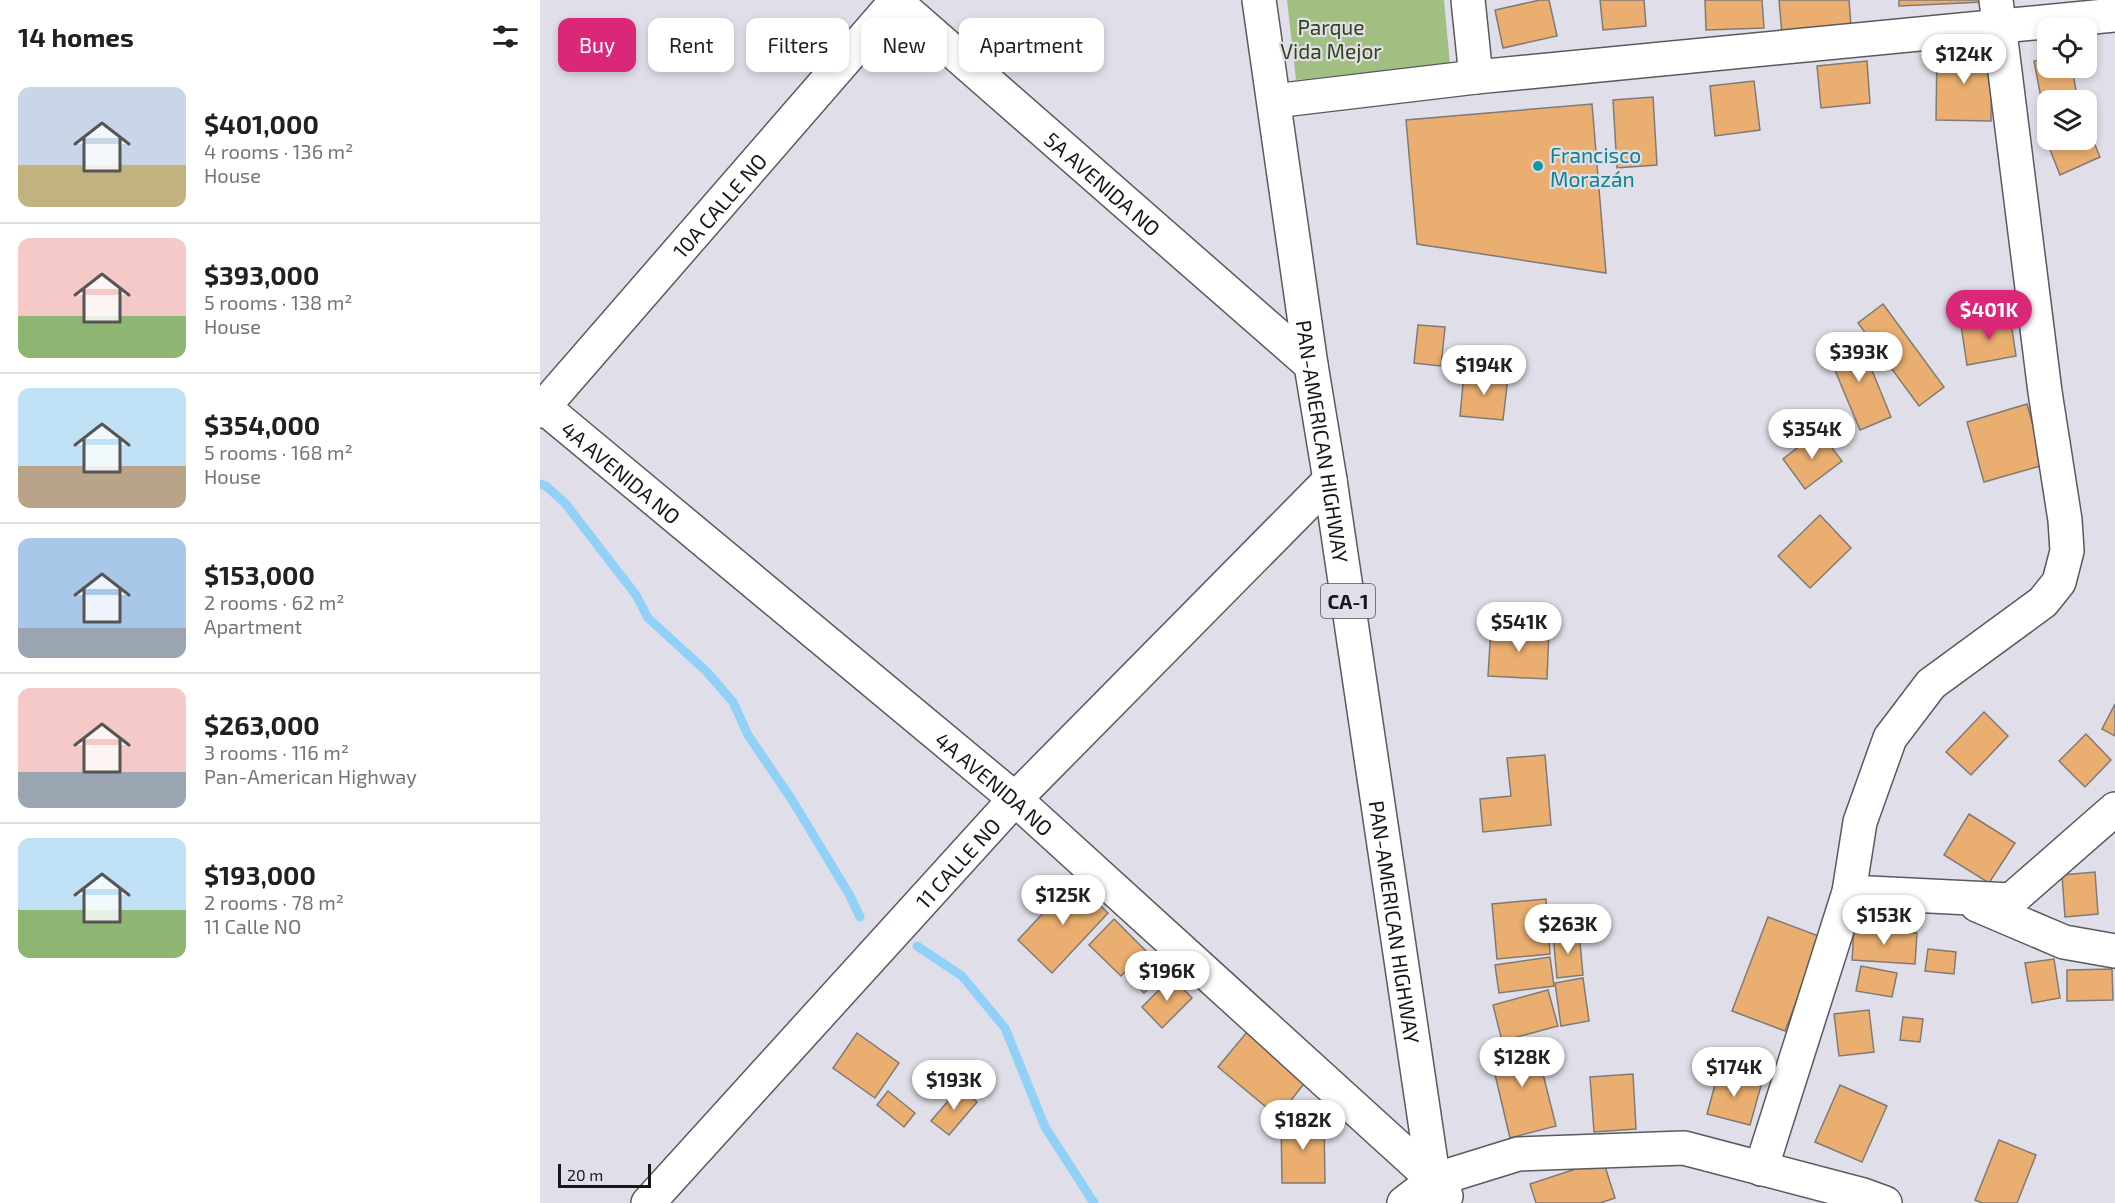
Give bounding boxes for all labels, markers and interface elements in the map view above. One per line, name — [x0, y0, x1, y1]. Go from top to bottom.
park label: Parque Vida Mejor — [1280, 14, 1382, 64]
chip: Buy — [558, 18, 636, 72]
chip: Rent — [648, 18, 734, 72]
chip: Filters — [746, 18, 849, 72]
chip: New — [861, 18, 947, 72]
chip: Apartment — [959, 18, 1104, 72]
map controls — [2037, 18, 2097, 150]
button: locate — [2037, 18, 2097, 78]
icon: filters — [489, 20, 522, 53]
text: 14 homes — [18, 21, 134, 52]
pin: $124K — [1922, 34, 2006, 85]
text: $124K — [1935, 41, 1993, 65]
button: layers — [2037, 90, 2097, 150]
text: $401,000 — [204, 108, 319, 139]
icon: home — [66, 111, 138, 183]
street label: 5A AVENIDA NO — [1040, 126, 1166, 240]
text: 4 rooms · 136 m² — [204, 139, 353, 163]
place label: Francisco Morazán — [1550, 142, 1641, 191]
street label: 10A CALLE NO — [667, 148, 771, 262]
marker: Francisco Morazán — [1531, 159, 1545, 173]
text: House — [204, 163, 261, 187]
text: $393,000 — [204, 259, 319, 290]
icon: home — [66, 262, 138, 334]
text: 5 rooms · 138 m² — [204, 290, 352, 314]
pin: $401K — [1947, 290, 2031, 341]
text: $401K — [1960, 297, 2018, 321]
text: House — [204, 314, 261, 338]
street label: PAN-AMERICAN HIGHWAY — [1292, 318, 1355, 564]
pin: $393K — [1817, 332, 1901, 383]
text: $393K — [1830, 339, 1888, 363]
pin: $194K — [1442, 345, 1526, 396]
text: $194K — [1455, 352, 1513, 376]
text: $354,000 — [204, 409, 320, 440]
pin: $354K — [1770, 409, 1854, 460]
icon: home — [66, 412, 138, 484]
street label: 4A AVENIDA NO — [557, 415, 686, 528]
text: $354K — [1782, 416, 1842, 440]
text: 5 rooms · 168 m² — [204, 440, 353, 464]
text: House — [204, 464, 261, 488]
text: $153,000 — [204, 559, 315, 590]
icon: home — [66, 562, 138, 634]
road number: CA-1 — [1321, 584, 1375, 618]
text: 2 rooms · 62 m² — [204, 590, 344, 614]
pin: $541K — [1477, 602, 1561, 653]
text: $541K — [1491, 609, 1547, 633]
text: Apartment — [204, 614, 302, 638]
text: $263,000 — [204, 709, 320, 740]
icon: home — [66, 712, 138, 784]
street label: 4A AVENIDA NO — [931, 726, 1059, 840]
text: 3 rooms · 116 m² — [204, 740, 349, 764]
text: Pan-American Highway — [204, 764, 417, 788]
street label: PAN-AMERICAN HIGHWAY — [1365, 799, 1426, 1045]
street label: 11 CALLE NO — [910, 812, 1005, 913]
text: $193,000 — [204, 859, 316, 890]
icon: home — [66, 862, 138, 934]
pin: $125K — [1021, 875, 1105, 926]
text: $125K — [1035, 882, 1091, 906]
text: 2 rooms · 78 m² — [204, 890, 344, 914]
pin: $153K — [1842, 895, 1926, 946]
text: $153K — [1856, 902, 1912, 926]
pin: $263K — [1526, 904, 1610, 955]
text: $263K — [1538, 911, 1598, 935]
text: 11 Calle NO — [204, 914, 301, 938]
pin: $196K — [1125, 951, 1209, 1002]
text: $196K — [1139, 958, 1195, 982]
pin: $128K — [1480, 1037, 1564, 1088]
text: $128K — [1494, 1044, 1551, 1068]
pin: $174K — [1692, 1047, 1776, 1098]
text: $174K — [1706, 1054, 1762, 1078]
pin: $193K — [912, 1060, 996, 1111]
text: $193K — [926, 1067, 982, 1091]
pin: $182K — [1261, 1100, 1345, 1151]
text: $182K — [1275, 1107, 1332, 1131]
scale bar — [558, 1161, 651, 1188]
text: 20 m — [567, 1165, 603, 1184]

